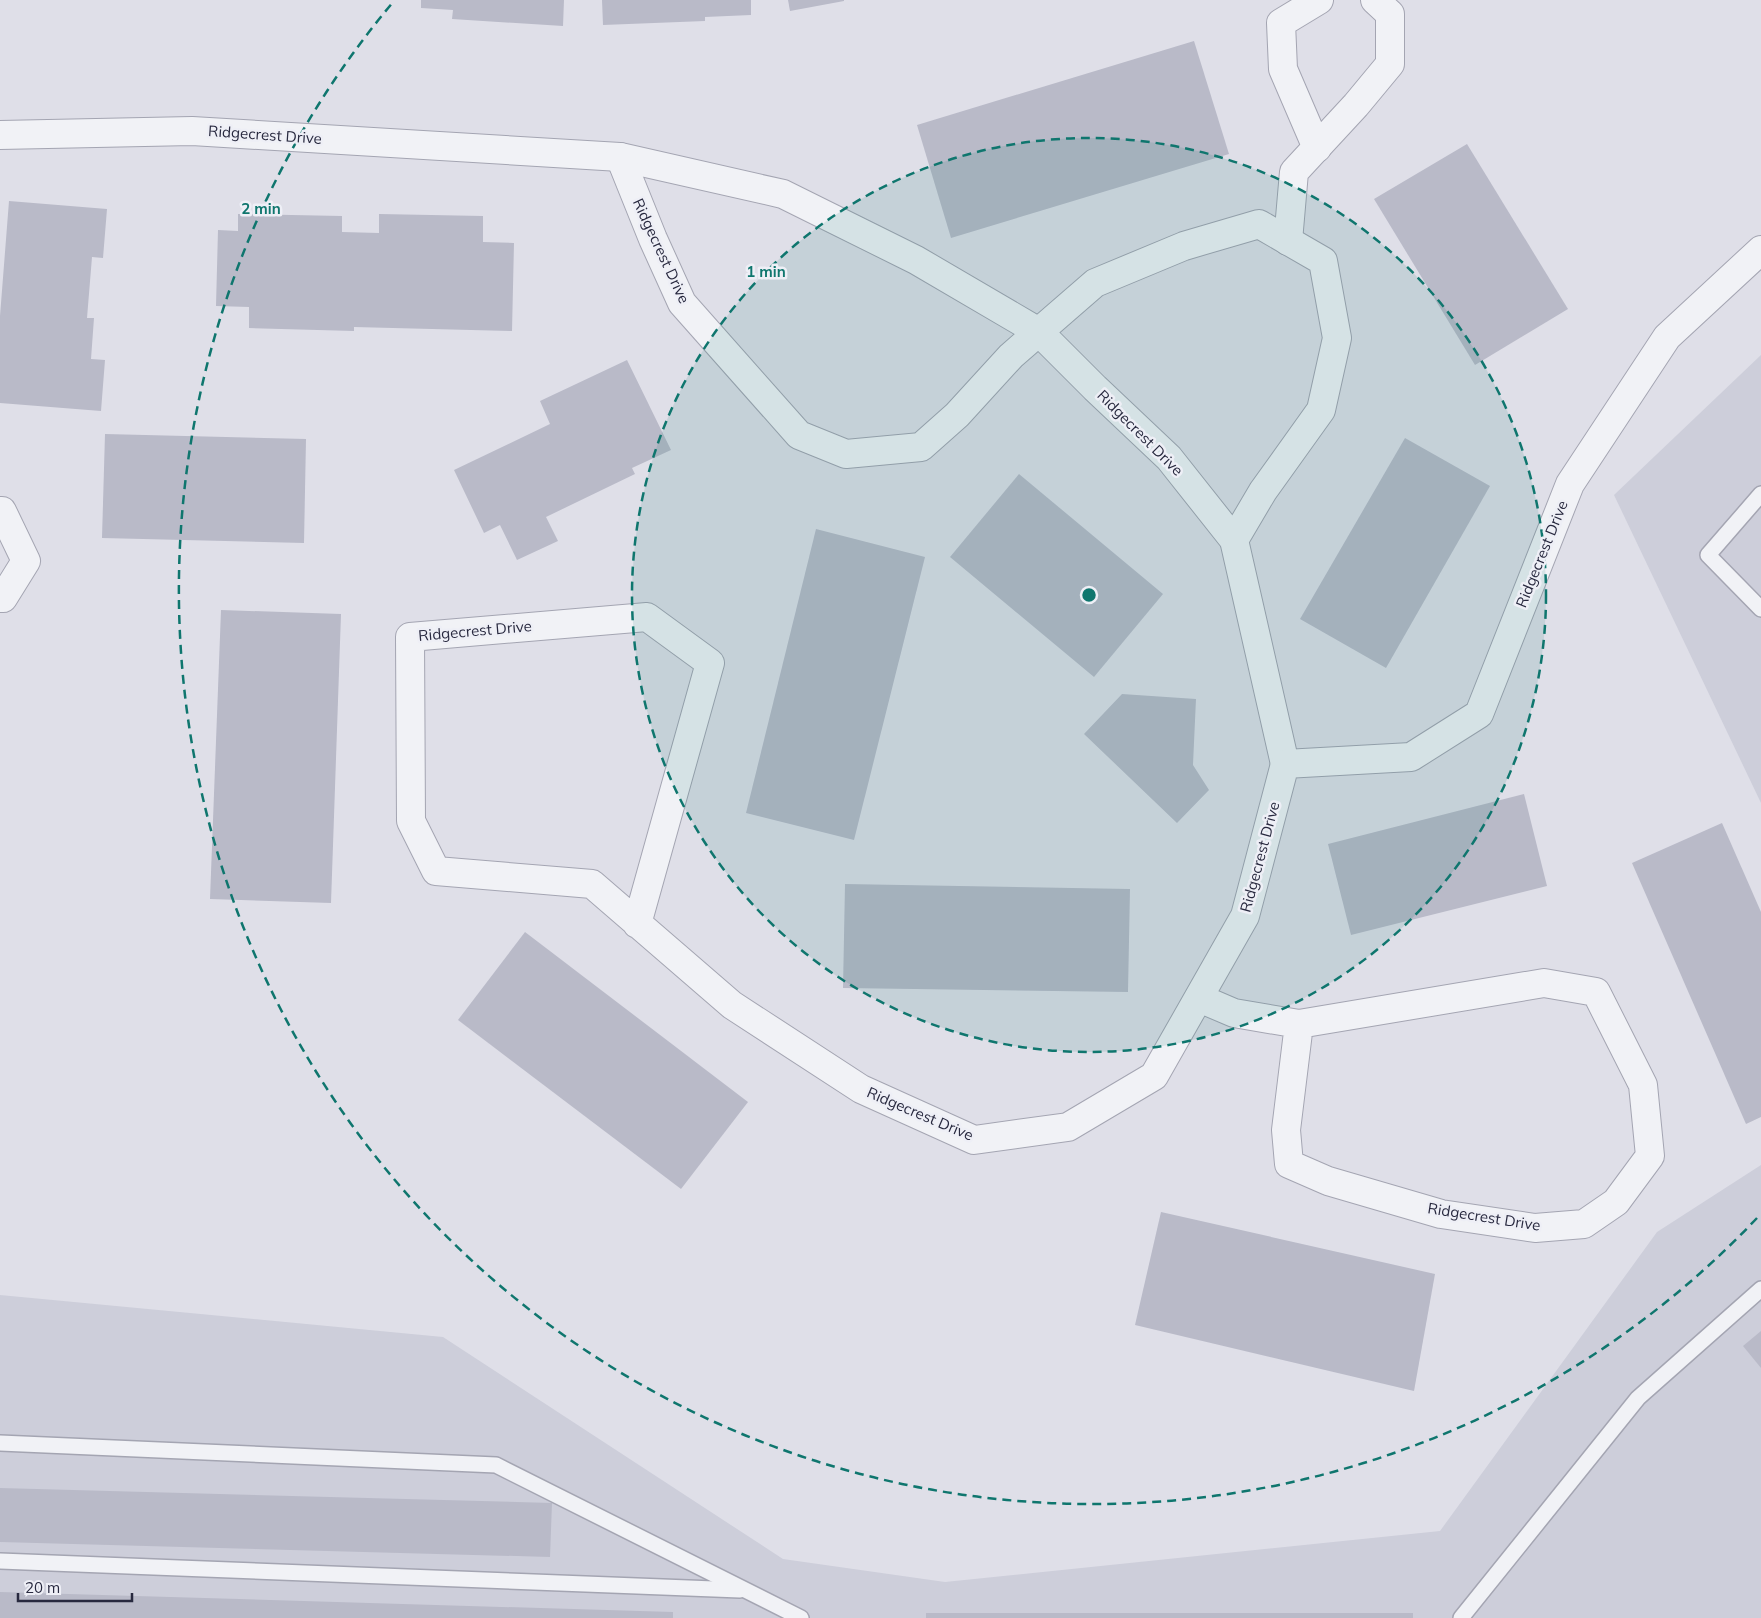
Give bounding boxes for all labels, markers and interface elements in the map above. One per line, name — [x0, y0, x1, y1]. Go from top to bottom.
street label: Ridgecrest Drive — [208, 121, 322, 148]
street label: Ridgecrest Drive — [629, 195, 694, 306]
text: 2 min — [241, 199, 281, 218]
text: 1 min — [746, 262, 786, 281]
street label: Ridgecrest Drive — [1093, 386, 1187, 480]
street label: Ridgecrest Drive — [1511, 497, 1572, 610]
centre of rings — [1080, 586, 1098, 604]
street label: Ridgecrest Drive — [417, 616, 532, 645]
street label: Ridgecrest Drive — [1236, 799, 1283, 914]
street label: Ridgecrest Drive — [864, 1083, 976, 1145]
street label: Ridgecrest Drive — [1426, 1198, 1542, 1235]
scale bar — [18, 1570, 131, 1602]
text: 20 m — [25, 1578, 60, 1597]

